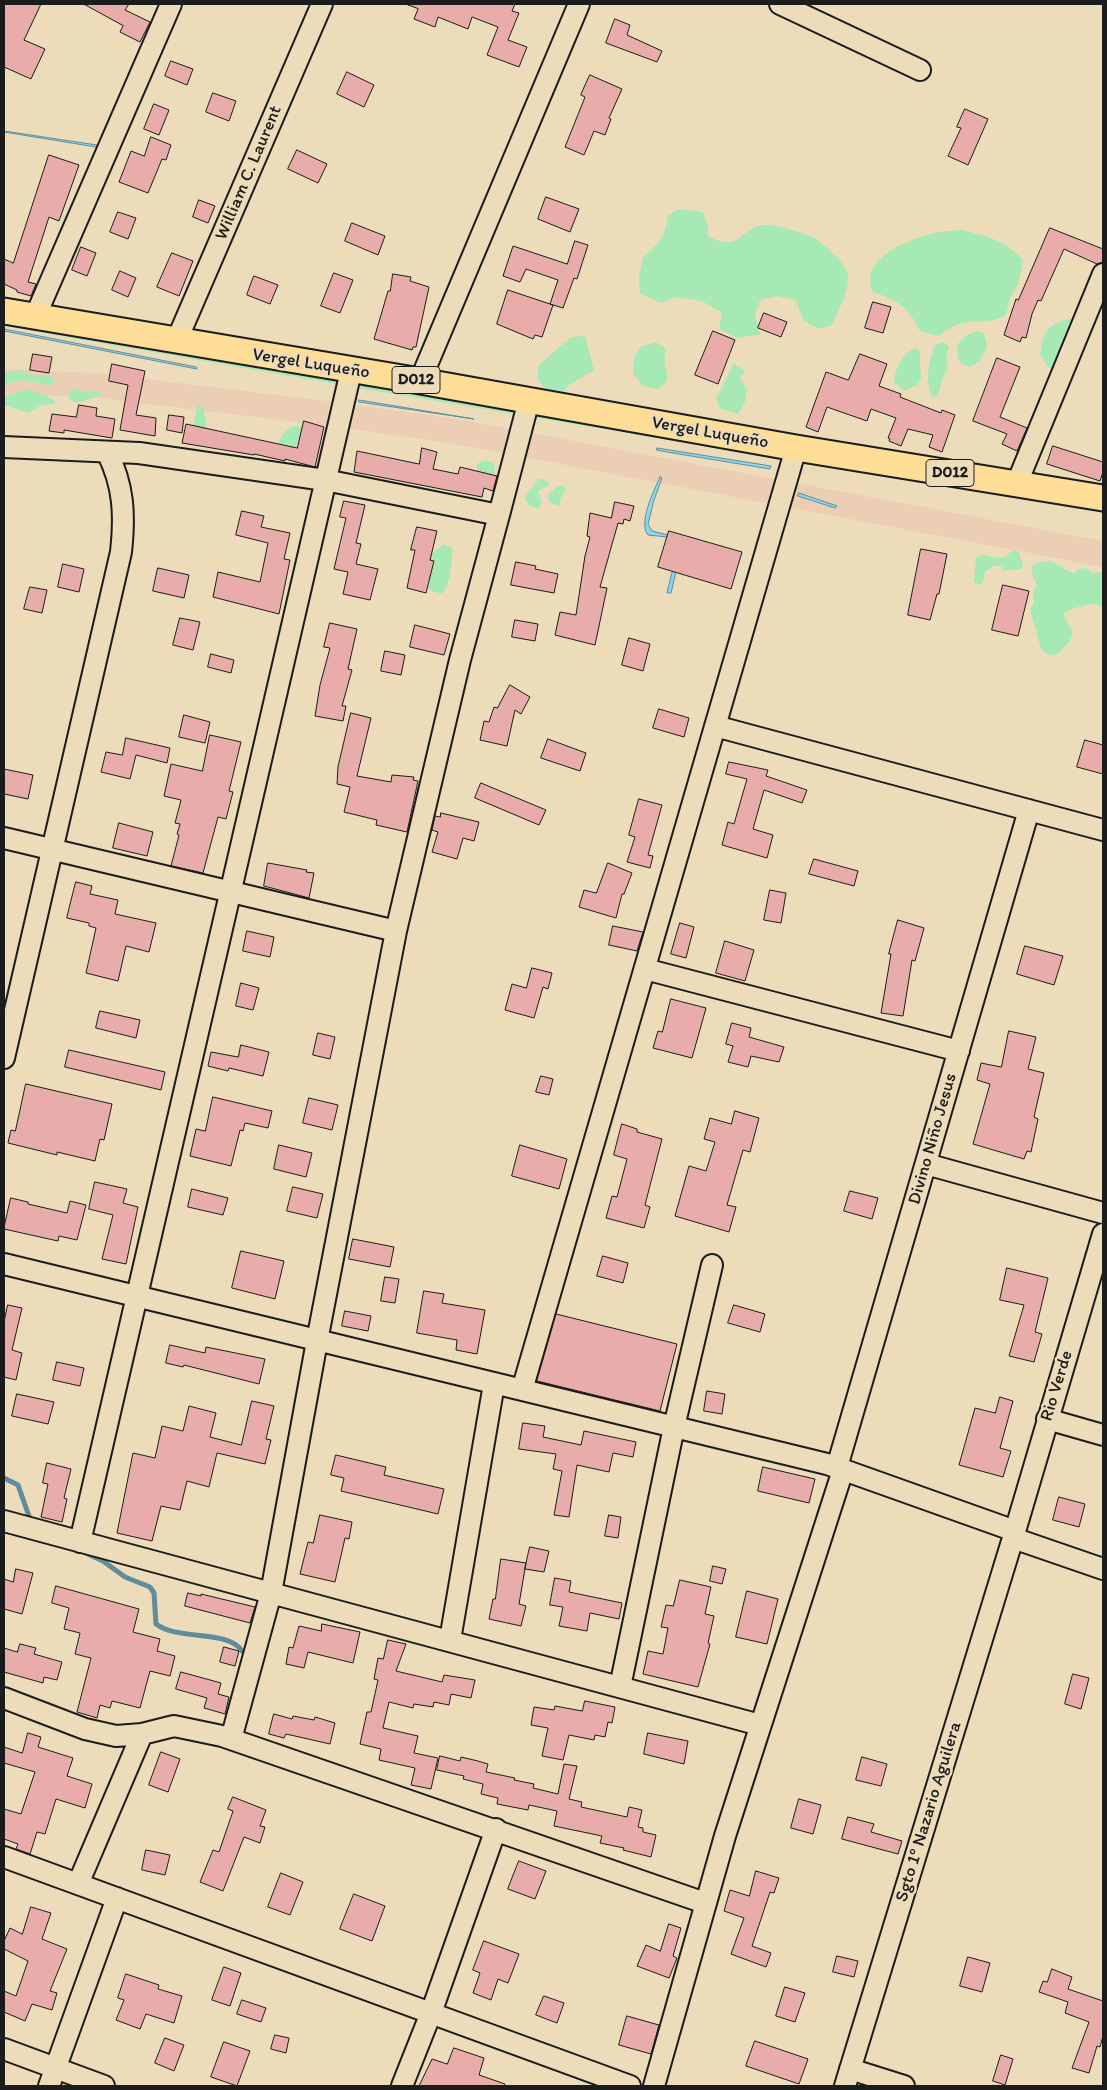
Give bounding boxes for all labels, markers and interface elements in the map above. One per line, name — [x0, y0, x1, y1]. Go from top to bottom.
street label: William C. Laurent — [211, 103, 287, 243]
street label: Vergel Luqueño — [251, 344, 371, 384]
road number: D012 — [392, 366, 440, 394]
street label: Vergel Luqueño — [650, 412, 770, 454]
road number: D012 — [926, 459, 974, 486]
street label: Divino Niño Jesus — [904, 1071, 962, 1207]
street label: Rio Verde — [1036, 1348, 1078, 1424]
street label: Sgto 1º Nazario Aguilera — [891, 1719, 967, 1905]

